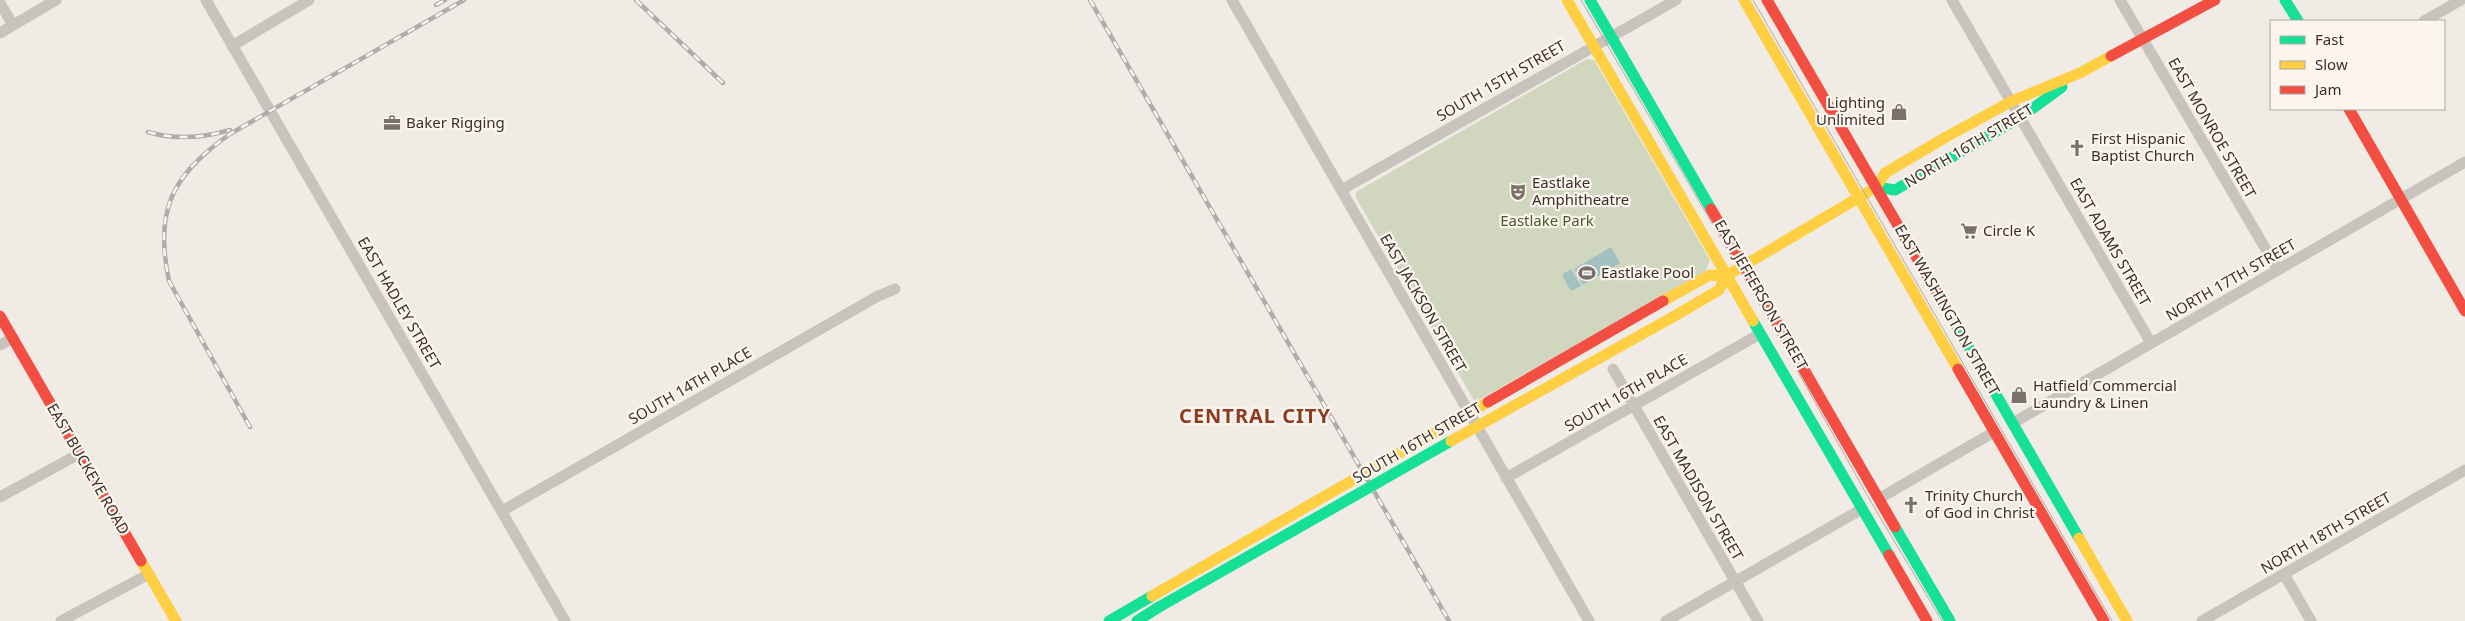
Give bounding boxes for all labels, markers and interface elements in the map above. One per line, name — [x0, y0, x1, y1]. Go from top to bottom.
legend — [2270, 20, 2445, 110]
text: Fast — [2315, 29, 2344, 49]
street label: SOUTH 15TH STREET — [1432, 35, 1569, 125]
street label: EAST MONROE STREET — [2164, 54, 2262, 202]
text: Slow — [2315, 54, 2348, 74]
text: Jam — [2313, 79, 2342, 99]
place label: Lighting Unlimited — [1816, 92, 1885, 129]
street label: NORTH 16TH STREET — [1900, 98, 2037, 192]
shop icon: Lighting Unlimited — [1889, 102, 1909, 122]
place label: Baker Rigging — [406, 112, 505, 132]
office icon: Baker Rigging — [382, 113, 402, 133]
place label: First Hispanic Baptist Church — [2091, 128, 2195, 165]
church icon: First Hispanic Baptist Church — [2067, 138, 2087, 158]
place label: Eastlake Amphitheatre — [1532, 172, 1629, 209]
street label: EAST ADAMS STREET — [2066, 174, 2156, 310]
theatre icon: Eastlake Amphitheatre — [1508, 182, 1528, 202]
park label: Eastlake Park — [1500, 210, 1594, 230]
street label: EAST JEFFERSON STREET — [1711, 216, 1813, 374]
street label: EAST WASHINGTON STREET — [1891, 220, 2005, 399]
place label: Circle K — [1983, 220, 2036, 240]
supermarket icon: Circle K — [1959, 221, 1979, 241]
street label: EAST JACKSON STREET — [1376, 230, 1472, 376]
street label: EAST HADLEY STREET — [354, 233, 446, 373]
street label: NORTH 17TH STREET — [2162, 233, 2300, 325]
place label: Eastlake Pool — [1601, 262, 1694, 282]
sports icon: Eastlake Pool — [1577, 263, 1597, 283]
street label: SOUTH 14TH PLACE — [624, 342, 755, 429]
street label: SOUTH 16TH PLACE — [1560, 349, 1691, 436]
place label: Hatfield Commercial Laundry & Linen — [2033, 375, 2177, 412]
shop icon: Hatfield Commercial Laundry & Linen — [2009, 385, 2029, 405]
street label: SOUTH 16TH STREET — [1348, 397, 1485, 487]
street label: EAST BUCKEYE ROAD — [43, 399, 135, 538]
district label: CENTRAL CITY — [1179, 402, 1331, 429]
street label: EAST MADISON STREET — [1649, 412, 1749, 564]
place label: Trinity Church of God in Christ — [1925, 485, 2035, 522]
street label: NORTH 18TH STREET — [2257, 486, 2395, 578]
church icon: Trinity Church of God in Christ — [1901, 495, 1921, 515]

